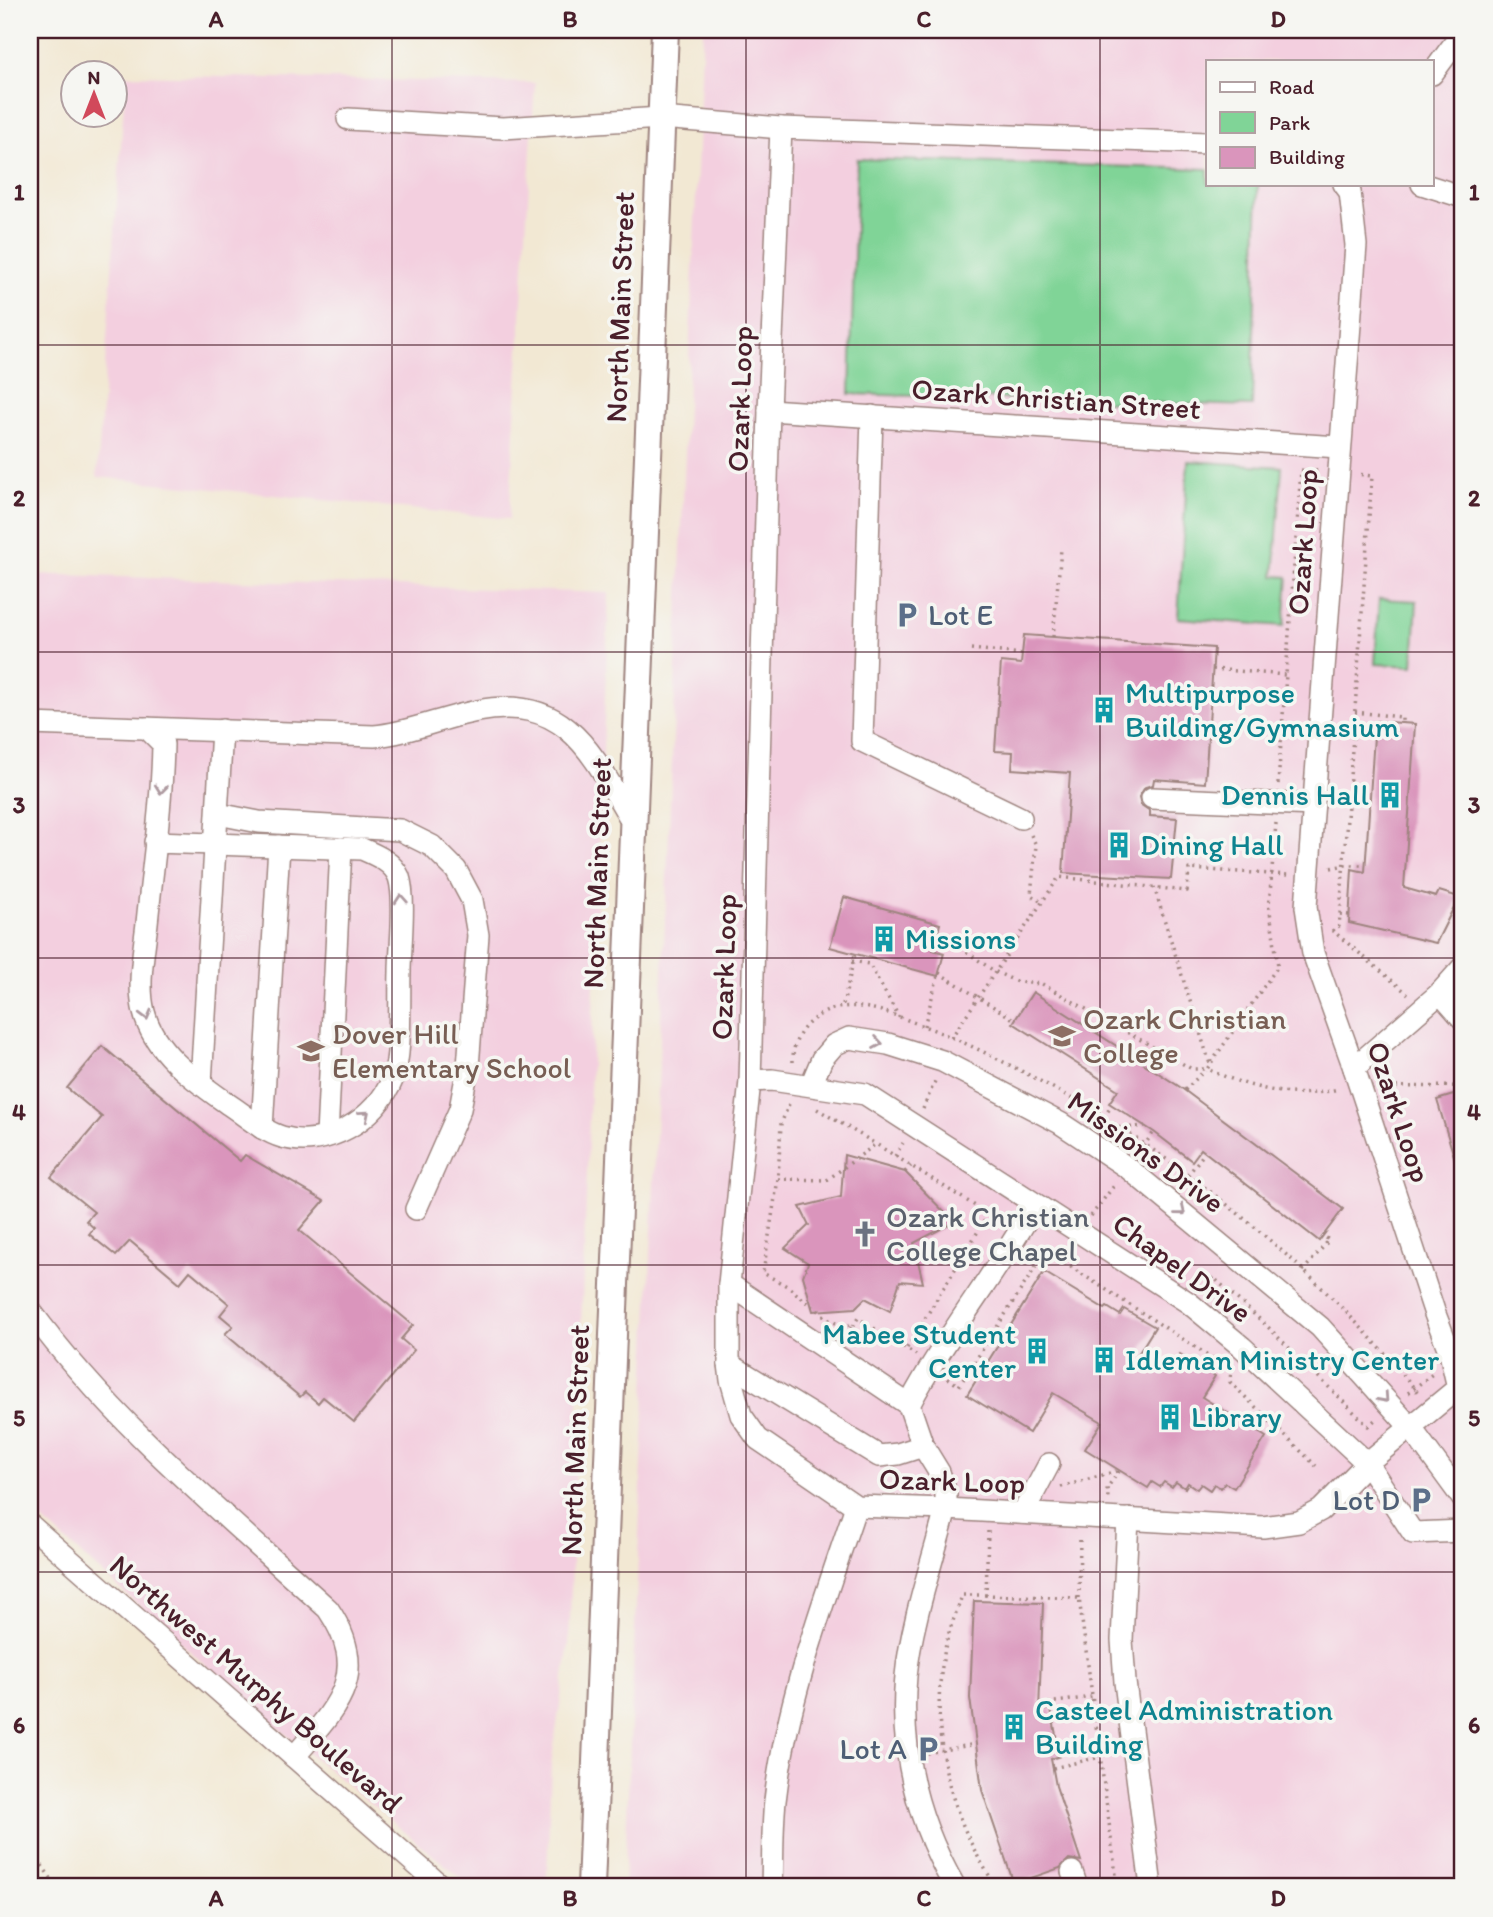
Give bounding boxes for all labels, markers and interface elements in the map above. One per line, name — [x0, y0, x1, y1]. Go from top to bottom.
text: A — [208, 5, 224, 33]
text: B — [563, 5, 578, 33]
text: C — [917, 5, 932, 33]
text: D — [1270, 5, 1286, 33]
north arrow — [60, 60, 130, 130]
legend — [1206, 60, 1434, 186]
text: N — [88, 66, 100, 89]
text: Road — [1269, 74, 1315, 99]
text: Park — [1269, 110, 1311, 135]
text: Building — [1269, 144, 1345, 169]
text: 1 — [14, 178, 25, 206]
text: 1 — [1469, 178, 1480, 206]
street label: North Main Street — [597, 191, 642, 423]
street label: Ozark Loop — [718, 325, 761, 473]
street label: Ozark Christian Street — [910, 370, 1202, 427]
street label: Ozark Loop — [1279, 468, 1326, 616]
text: 2 — [13, 484, 26, 512]
text: 2 — [1468, 484, 1481, 512]
place label: Lot E — [928, 596, 993, 633]
parking icon: Lot E — [892, 600, 922, 630]
place label: Multipurpose Building/Gymnasium — [1125, 674, 1399, 745]
building icon: Multipurpose Building/Gymnasium — [1089, 695, 1119, 725]
street label: North Main Street — [574, 757, 619, 989]
place label: Dennis Hall — [1221, 776, 1370, 813]
building icon: Dennis Hall — [1375, 780, 1405, 810]
one-way arrow — [153, 784, 168, 795]
text: 3 — [13, 791, 26, 819]
text: 3 — [1468, 791, 1481, 819]
place label: Dining Hall — [1140, 826, 1284, 863]
building icon: Dining Hall — [1104, 830, 1134, 860]
one-way arrow — [393, 893, 408, 904]
street label: Ozark Loop — [702, 893, 745, 1041]
place label: Missions — [905, 920, 1016, 957]
building icon: Missions — [869, 924, 899, 954]
place label: Ozark Christian College — [1083, 1000, 1286, 1071]
one-way arrow — [138, 1009, 152, 1021]
place label: Dover Hill Elementary School — [332, 1015, 572, 1086]
school or university icon: Ozark Christian College — [1047, 1021, 1077, 1051]
one-way arrow — [872, 1034, 884, 1049]
school or university icon: Dover Hill Elementary School — [296, 1036, 326, 1066]
street label: Ozark Loop — [1359, 1037, 1440, 1187]
street label: Missions Drive — [1061, 1082, 1232, 1221]
text: 4 — [12, 1098, 26, 1126]
text: 4 — [1467, 1098, 1481, 1126]
one-way arrow — [357, 1111, 370, 1124]
place label: Ozark Christian College Chapel — [886, 1198, 1089, 1269]
one-way arrow — [1173, 1203, 1186, 1215]
street label: Chapel Drive — [1106, 1205, 1259, 1330]
church icon: Ozark Christian College Chapel — [850, 1219, 880, 1249]
place label: Mabee Student Center — [822, 1315, 1016, 1386]
street label: North Main Street — [552, 1324, 597, 1556]
building icon: Mabee Student Center — [1022, 1336, 1052, 1366]
place label: Idleman Ministry Center — [1125, 1341, 1439, 1378]
building icon: Idleman Ministry Center — [1089, 1345, 1119, 1375]
one-way arrow — [1376, 1390, 1388, 1403]
place label: Library — [1191, 1398, 1281, 1435]
building icon: Library — [1155, 1402, 1185, 1432]
text: 5 — [13, 1404, 25, 1432]
text: 5 — [1468, 1404, 1480, 1432]
street label: Ozark Loop — [878, 1459, 1026, 1502]
place label: Lot D — [1333, 1481, 1400, 1518]
parking icon: Lot D — [1406, 1485, 1436, 1515]
street label: Northwest Murphy Boulevard — [102, 1546, 410, 1821]
place label: Casteel Administration Building — [1035, 1691, 1333, 1762]
text: 6 — [13, 1711, 25, 1739]
text: 6 — [1468, 1711, 1480, 1739]
building icon: Casteel Administration Building — [999, 1712, 1029, 1742]
place label: Lot A — [839, 1730, 907, 1767]
parking icon: Lot A — [913, 1734, 943, 1764]
text: A — [208, 1884, 224, 1912]
text: B — [563, 1884, 578, 1912]
text: C — [917, 1884, 932, 1912]
text: D — [1270, 1884, 1286, 1912]

